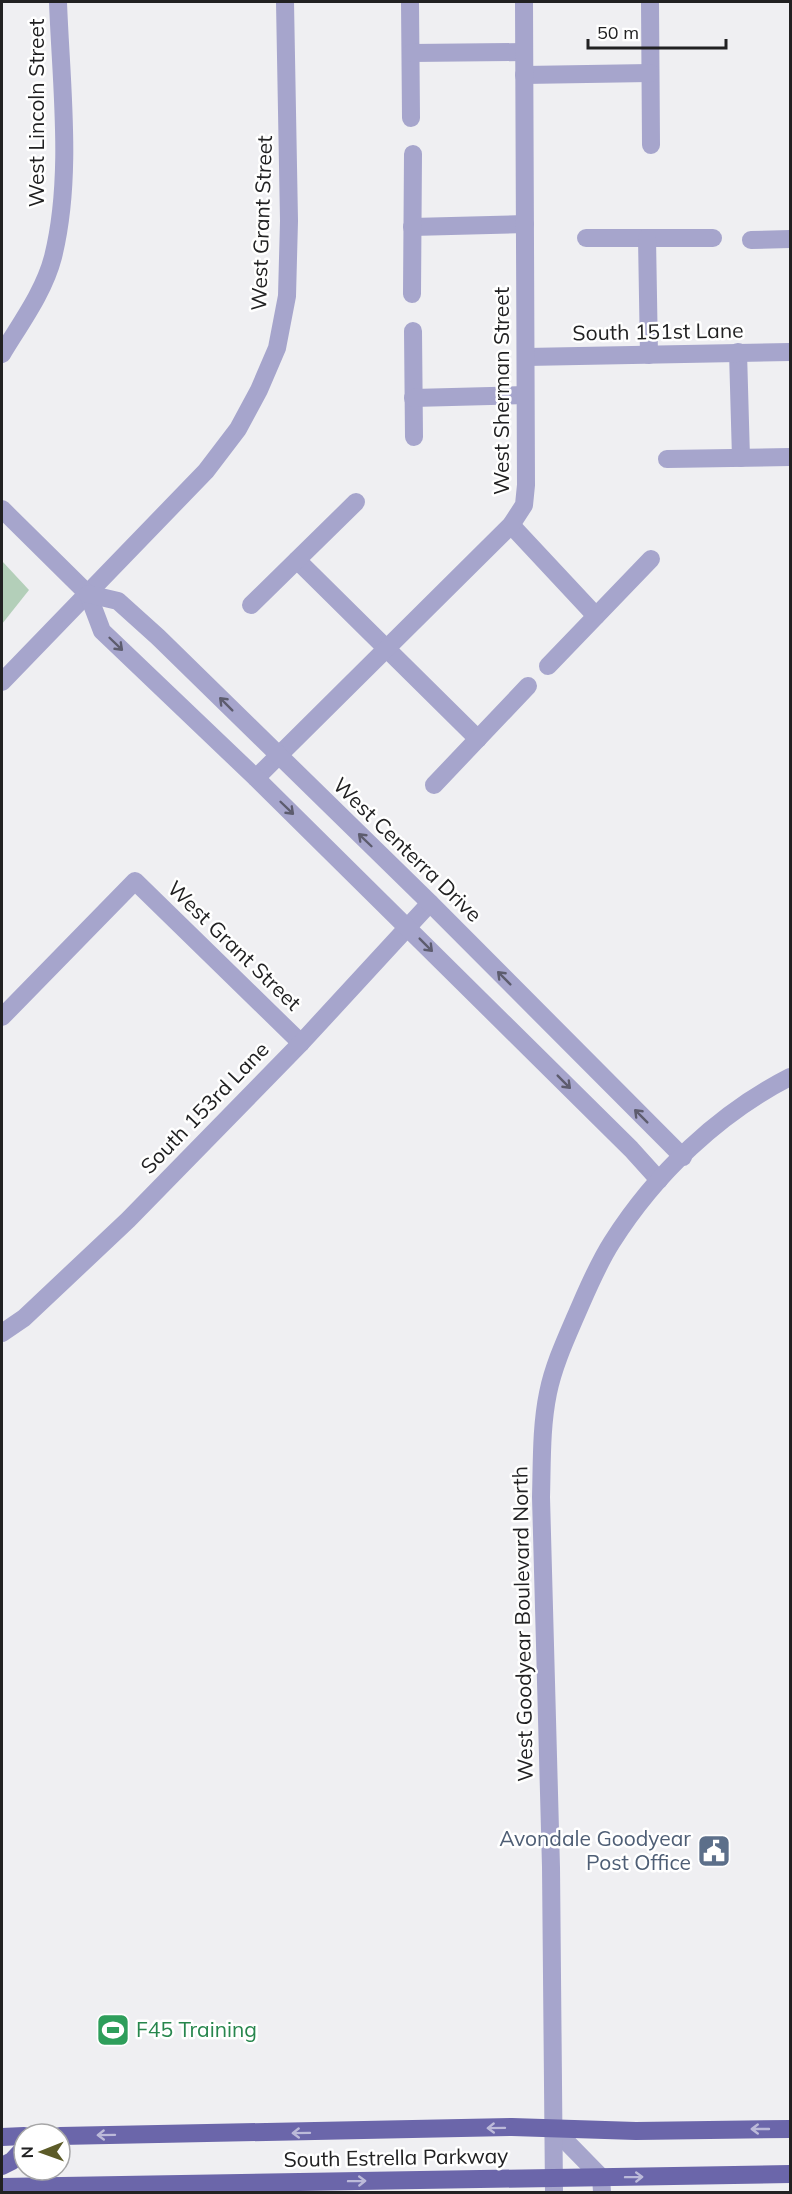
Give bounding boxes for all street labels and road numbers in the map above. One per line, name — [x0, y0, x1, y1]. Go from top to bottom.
street label: West Lincoln Street — [23, 19, 49, 207]
street label: West Grant Street — [245, 135, 277, 311]
street label: West Sherman Street — [488, 287, 514, 495]
street label: South 151st Lane — [572, 317, 744, 345]
street label: West Centerra Drive — [328, 772, 487, 927]
street label: West Grant Street — [163, 875, 307, 1016]
street label: South 153rd Lane — [135, 1036, 274, 1179]
street label: West Goodyear Boulevard North — [506, 1466, 538, 1782]
street label: South Estrella Parkway — [283, 2142, 509, 2172]

